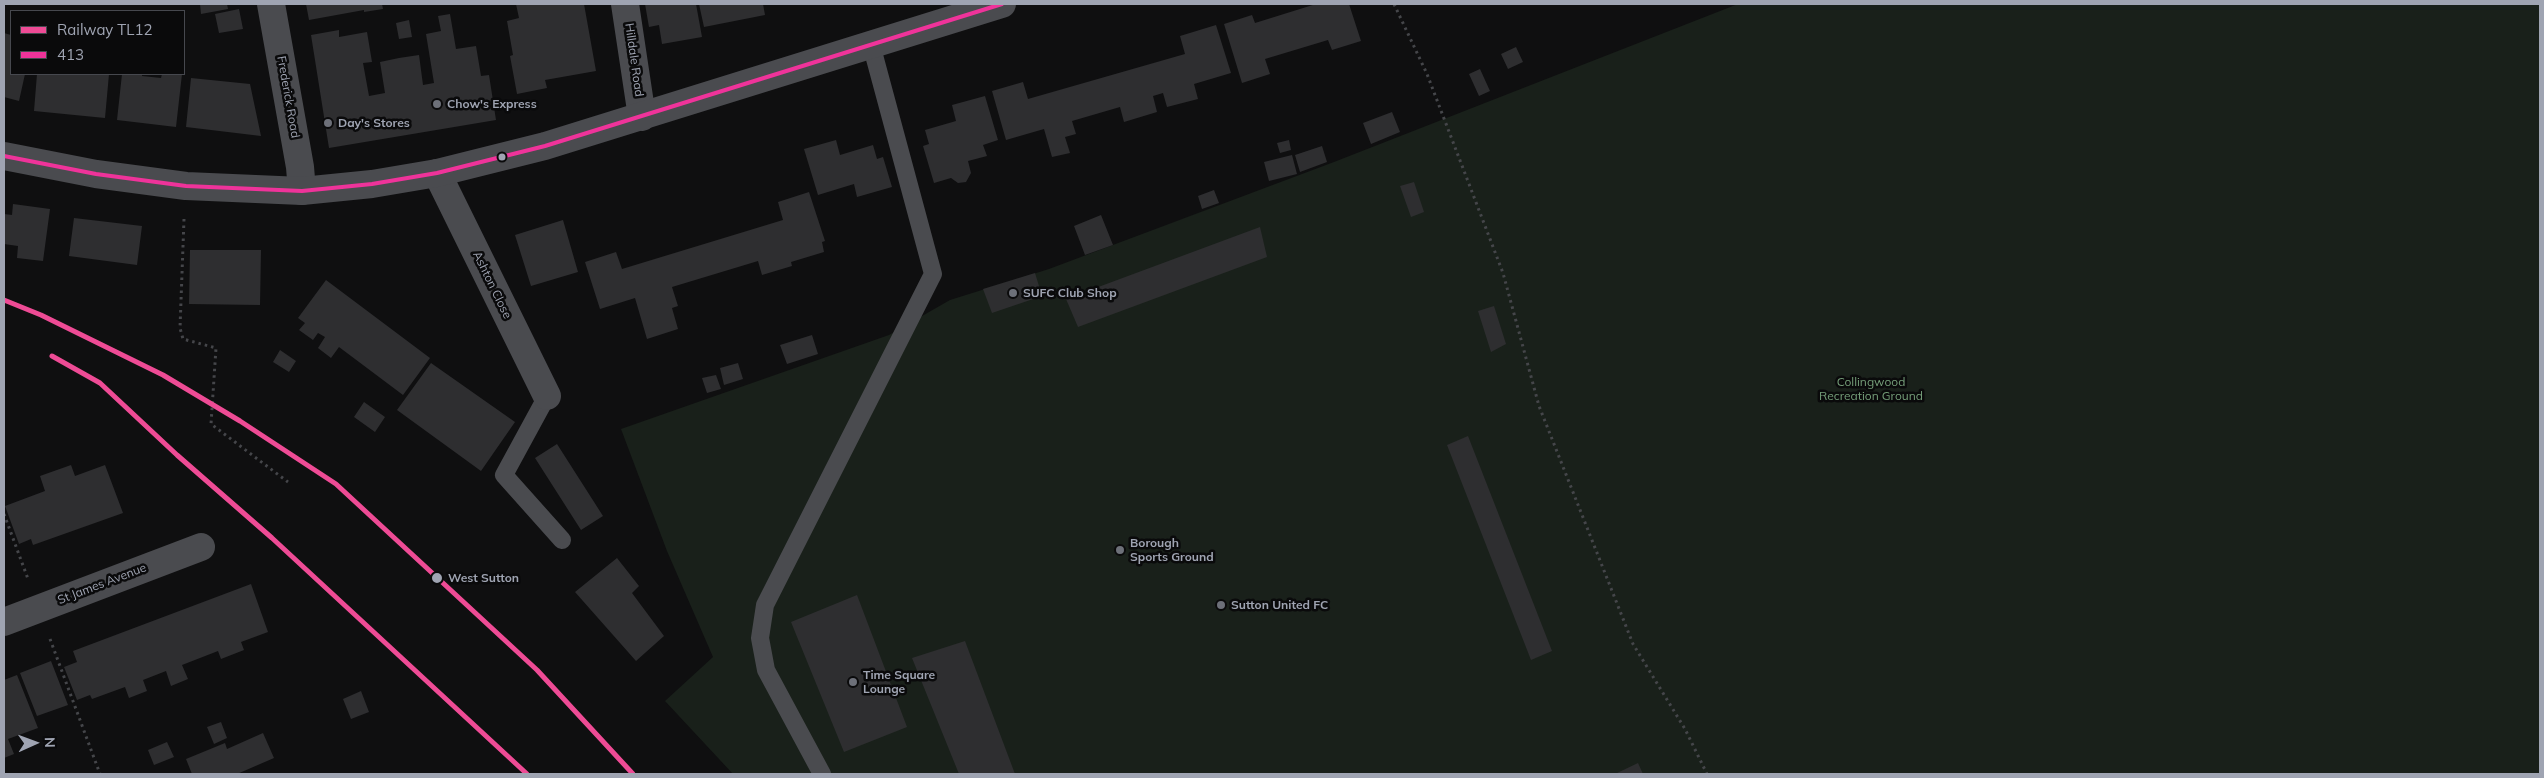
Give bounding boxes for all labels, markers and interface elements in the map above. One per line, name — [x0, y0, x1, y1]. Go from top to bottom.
legend — [10, 10, 185, 75]
text: Railway TL12 — [57, 20, 152, 39]
street label: Hilldale Road — [622, 22, 646, 98]
text: 413 — [57, 45, 84, 64]
street label: Frederick Road — [274, 55, 302, 139]
place label: Chow's Express — [447, 97, 537, 111]
marker: Chow's Express — [431, 98, 443, 110]
place label: Day's Stores — [338, 116, 410, 130]
marker: Day's Stores — [322, 117, 334, 129]
unlabelled marker — [497, 152, 507, 162]
street label: Ashton Close — [469, 249, 515, 321]
place label: SUFC Club Shop — [1023, 286, 1117, 300]
marker: SUFC Club Shop — [1007, 287, 1019, 299]
park label: Collingwood Recreation Ground — [1819, 375, 1923, 403]
place label: Borough Sports Ground — [1130, 536, 1214, 564]
marker: Borough Sports Ground — [1114, 544, 1126, 556]
street label: St James Avenue — [56, 560, 148, 608]
marker: West Sutton — [430, 571, 444, 585]
place label: West Sutton — [448, 571, 519, 585]
place label: Sutton United FC — [1231, 598, 1328, 612]
marker: Sutton United FC — [1215, 599, 1227, 611]
place label: Time Square Lounge — [863, 668, 935, 696]
marker: Time Square Lounge — [847, 676, 859, 688]
north arrow — [10, 718, 60, 768]
text: N — [41, 737, 59, 748]

